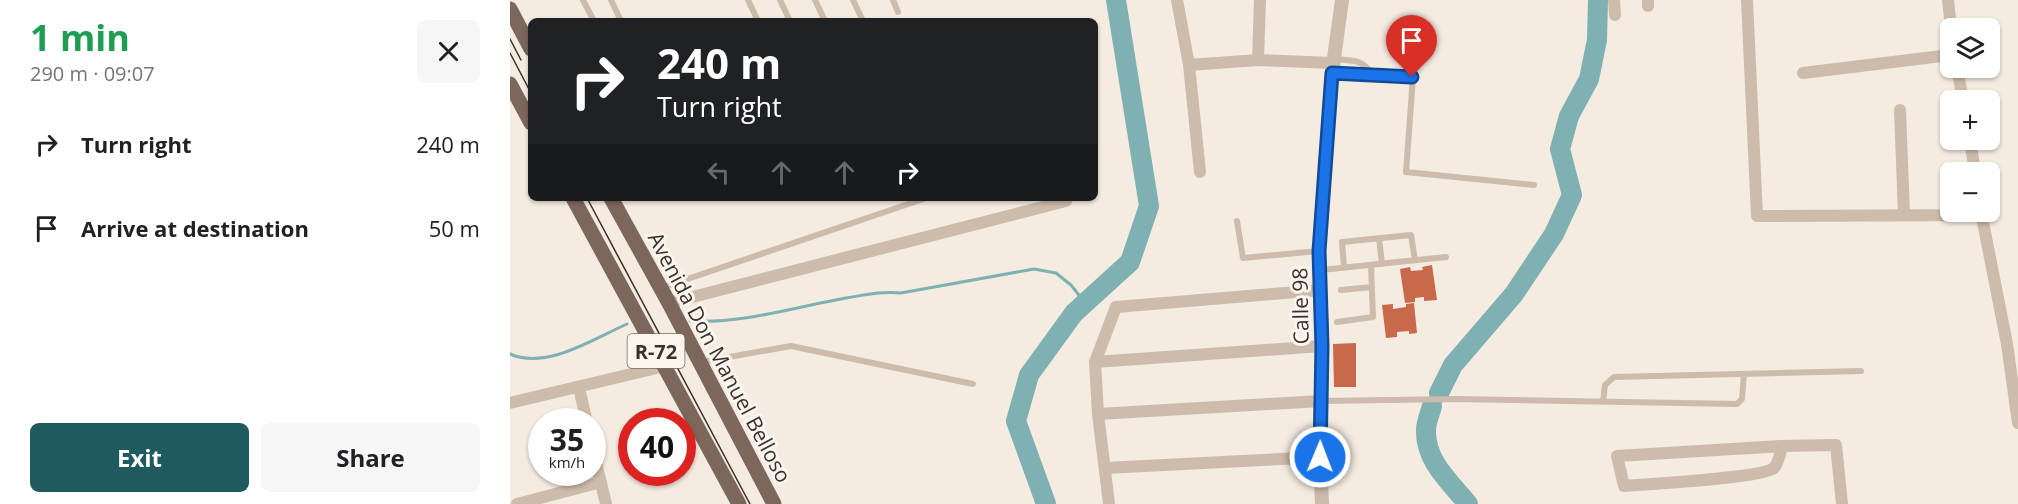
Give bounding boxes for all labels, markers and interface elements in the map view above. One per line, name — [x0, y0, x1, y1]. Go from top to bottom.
text: 1 min — [30, 13, 130, 62]
pin — [1386, 15, 1437, 77]
map controls — [1940, 18, 2000, 222]
button: layers — [1940, 18, 2000, 78]
button: close — [417, 20, 480, 83]
icon: arrive — [1395, 24, 1428, 57]
text: 240 m — [657, 34, 781, 91]
icon: right — [558, 42, 636, 120]
text: 290 m · 09:07 — [30, 60, 155, 87]
text: Turn right — [657, 88, 782, 125]
button: + — [1940, 90, 2000, 150]
icon: right — [30, 128, 63, 161]
text: Turn right — [81, 129, 192, 159]
text: 240 m — [416, 129, 480, 159]
icon: left — [702, 156, 735, 189]
icon: ahead — [765, 156, 798, 189]
icon: ahead — [828, 156, 861, 189]
icon: right — [891, 156, 924, 189]
button: − — [1940, 162, 2000, 222]
icon: arrive — [30, 212, 63, 245]
text: Arrive at destination — [81, 213, 309, 243]
text: 50 m — [429, 213, 480, 243]
street label: Avenida Don Manuel Belloso — [642, 227, 798, 487]
street label: Calle 98 — [1285, 267, 1315, 345]
road number: R-72 — [628, 334, 684, 368]
speed limit sign: 40 — [618, 408, 696, 486]
text: 35 — [550, 419, 584, 460]
button: Exit — [30, 423, 249, 492]
button: Share — [261, 423, 480, 492]
position arrow — [1288, 425, 1352, 489]
text: km/h — [549, 452, 585, 472]

